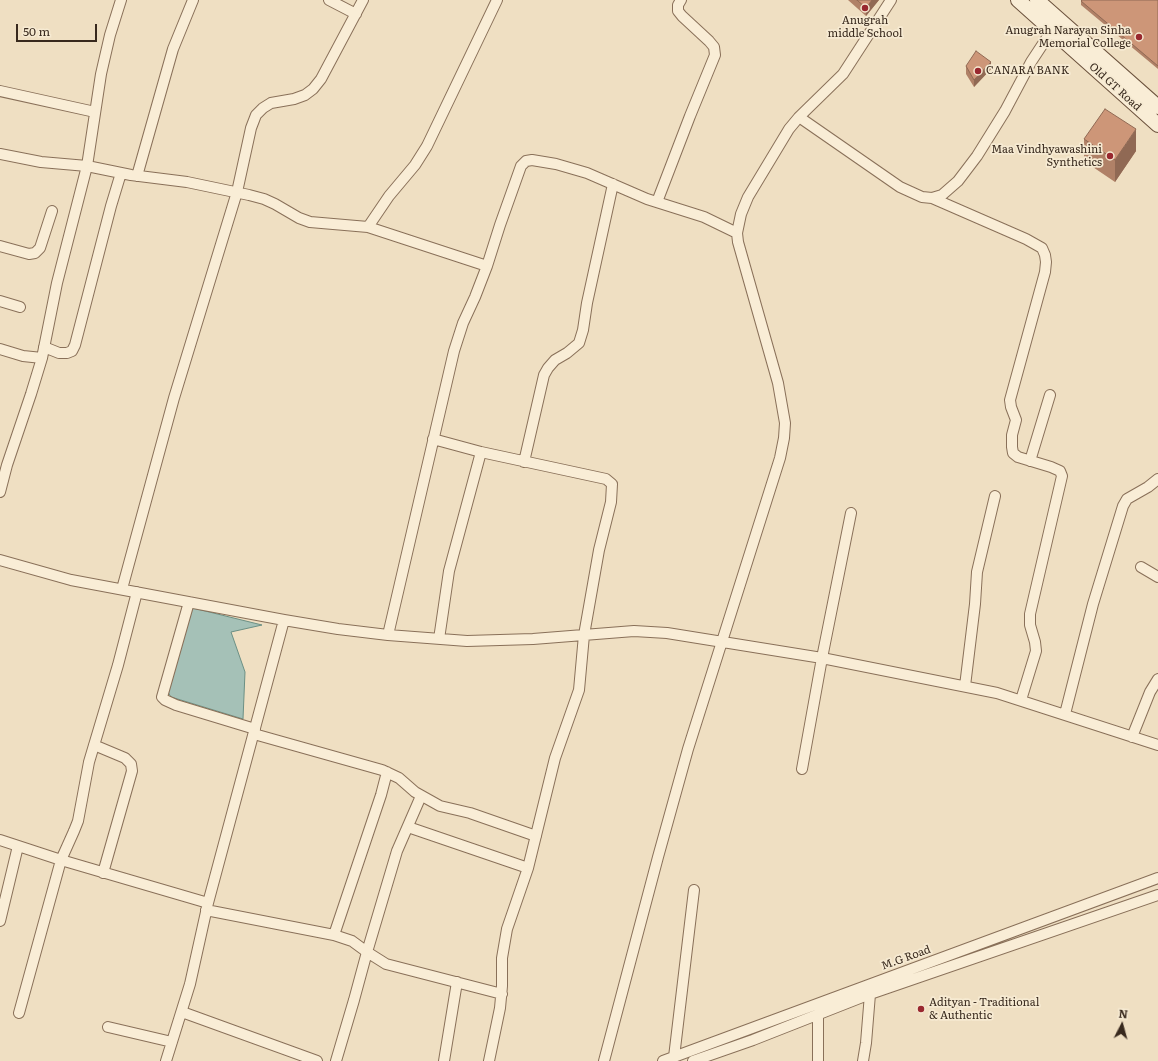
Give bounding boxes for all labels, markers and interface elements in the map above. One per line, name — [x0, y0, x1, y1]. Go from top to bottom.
marker: Anugrah middle School — [860, 3, 870, 13]
place label: Anugrah middle School — [828, 14, 902, 40]
scale bar — [18, 16, 99, 42]
text: 50 m — [23, 22, 50, 40]
place label: Anugrah Narayan Sinha Memorial College — [1005, 24, 1131, 50]
marker: Anugrah Narayan Sinha Memorial College — [1134, 32, 1144, 42]
street label: Old GT Road — [1086, 60, 1144, 114]
place label: CANARA BANK — [986, 64, 1069, 78]
marker: CANARA BANK — [973, 66, 983, 76]
place label: Maa Vindhyawashini Synthetics — [991, 143, 1102, 169]
marker: Maa Vindhyawashini Synthetics — [1105, 151, 1115, 161]
street label: M.G Road — [880, 943, 932, 973]
place label: Adityan - Traditional & Authentic — [929, 996, 1039, 1022]
marker: Adityan - Traditional & Authentic — [916, 1004, 926, 1014]
north arrow — [1102, 1005, 1142, 1045]
text: N — [1118, 1005, 1129, 1022]

